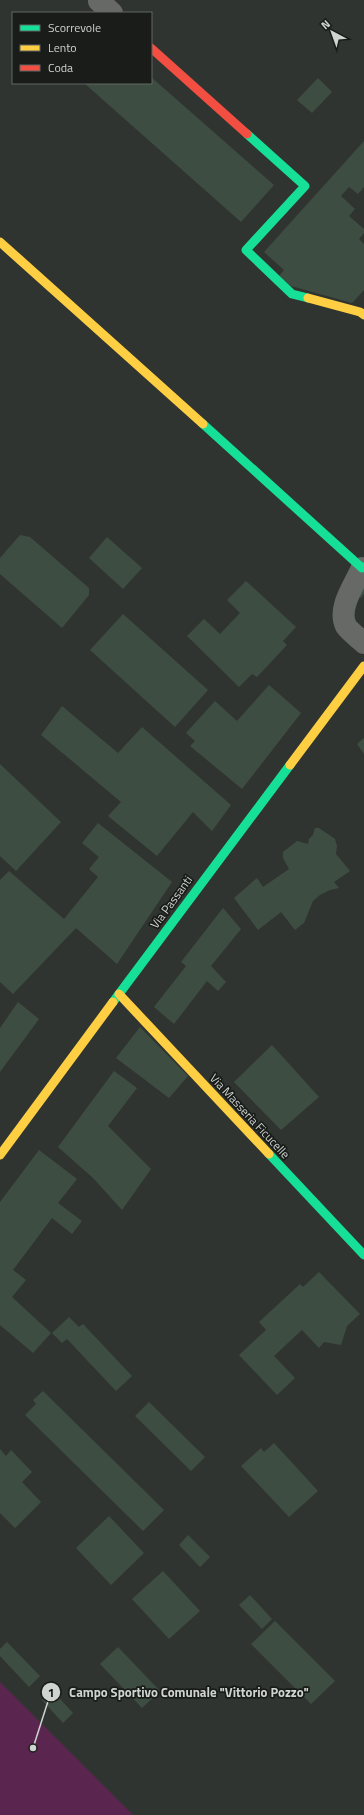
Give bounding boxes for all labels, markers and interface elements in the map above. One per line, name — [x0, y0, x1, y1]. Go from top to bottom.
legend — [12, 12, 152, 84]
north arrow — [312, 12, 352, 52]
text: N — [317, 16, 334, 33]
text: Scorrevole — [48, 18, 101, 37]
text: Lento — [48, 38, 77, 57]
text: Coda — [48, 58, 73, 77]
street label: Via Passanti — [145, 871, 197, 933]
street label: Via Masseria Ficucelle — [205, 1069, 295, 1163]
callout: Campo Sportivo Comunale "Vittorio Pozzo" — [41, 1680, 317, 1705]
text: Campo Sportivo Comunale "Vittorio Pozzo" — [69, 1682, 309, 1702]
text: 1 — [48, 1683, 54, 1702]

